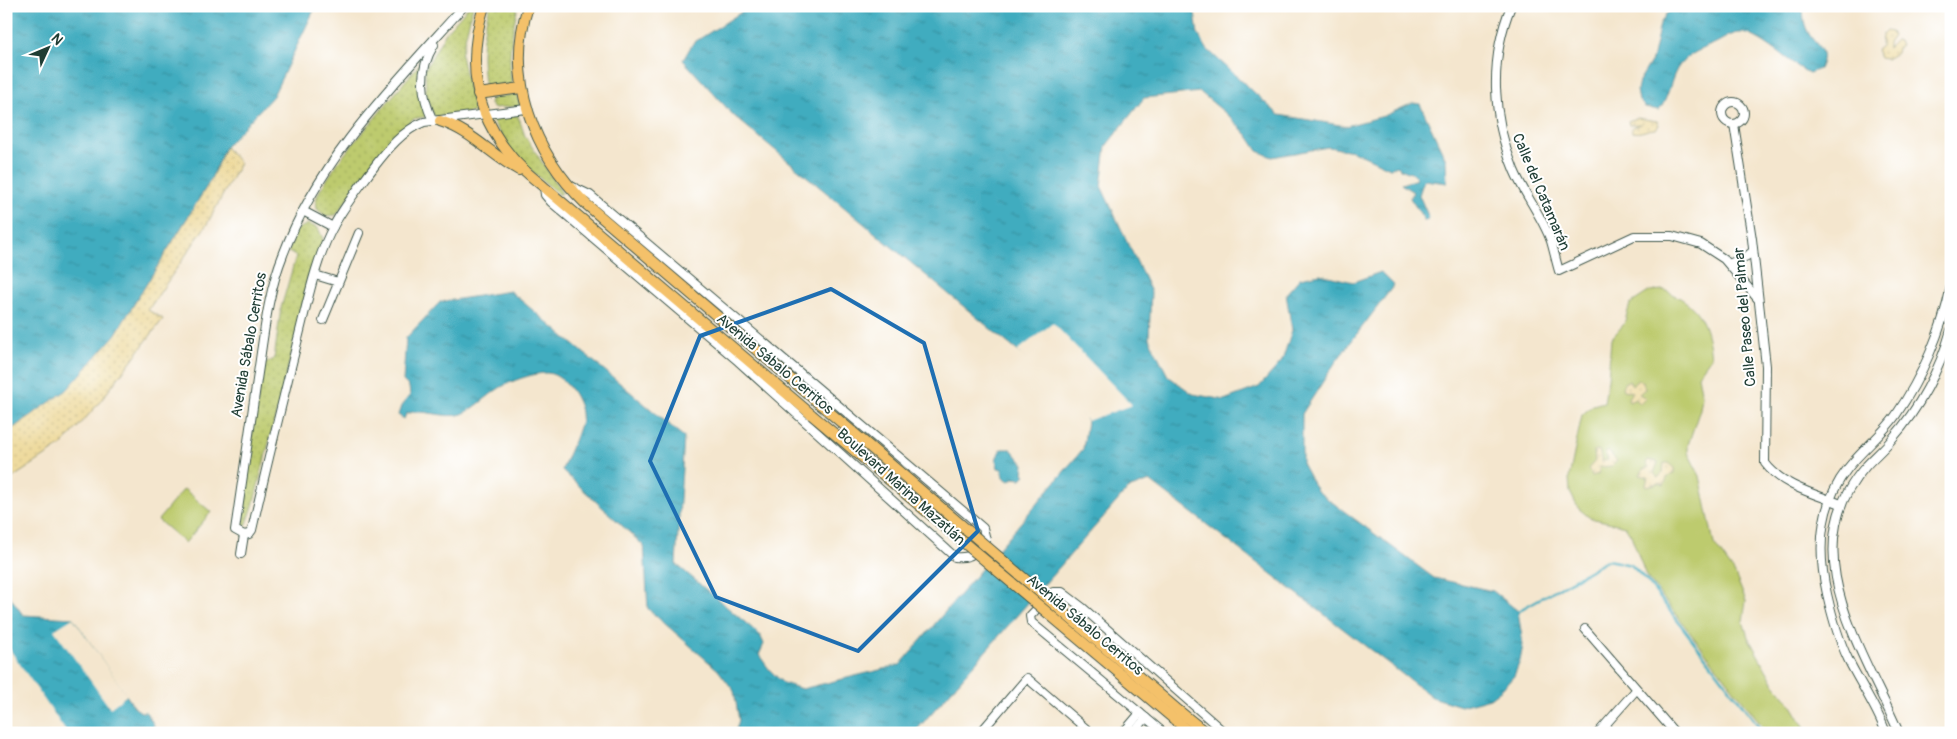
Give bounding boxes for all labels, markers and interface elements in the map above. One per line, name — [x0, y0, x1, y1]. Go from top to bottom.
north arrow — [22, 22, 72, 72]
text: N — [48, 30, 66, 49]
street label: Calle del Catamarán — [1508, 130, 1574, 254]
street label: Calle Paseo del Palmar — [1729, 246, 1761, 387]
street label: Avenida Sábalo Cerritos — [227, 271, 271, 419]
street label: Avenida Sábalo Cerritos — [712, 309, 838, 419]
street label: Boulevard Marina Mazatlán — [833, 424, 969, 550]
street label: Avenida Sábalo Cerritos — [1022, 570, 1148, 680]

